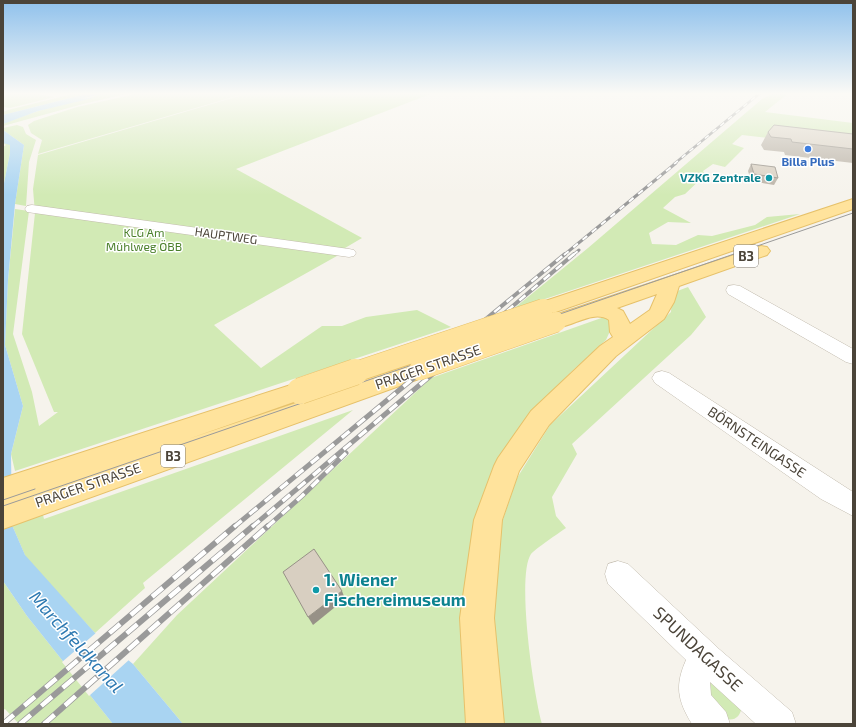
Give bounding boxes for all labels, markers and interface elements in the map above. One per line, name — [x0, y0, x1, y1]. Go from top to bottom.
marker: Billa Plus — [803, 144, 813, 154]
place label: Billa Plus — [781, 154, 835, 168]
place label: VZKG Zentrale — [680, 170, 761, 184]
marker: VZKG Zentrale — [764, 173, 774, 183]
street label: HAUPTWEG — [194, 224, 258, 246]
park label: KLG Am Mühlweg ÖBB — [106, 225, 182, 253]
road number: B3 — [734, 245, 758, 267]
street label: PRAGER STRASSE — [373, 340, 483, 393]
street label: BÖRNSTEINGASSE — [705, 402, 810, 481]
road number: B3 — [161, 445, 185, 467]
street label: PRAGER STRASSE — [33, 458, 143, 511]
place label: 1. Wiener Fischereimuseum — [324, 569, 466, 609]
marker: 1. Wiener Fischereimuseum — [311, 585, 321, 595]
water label: Marchfeldkanal — [25, 586, 128, 697]
street label: SPUNDAGASSE — [650, 602, 747, 695]

